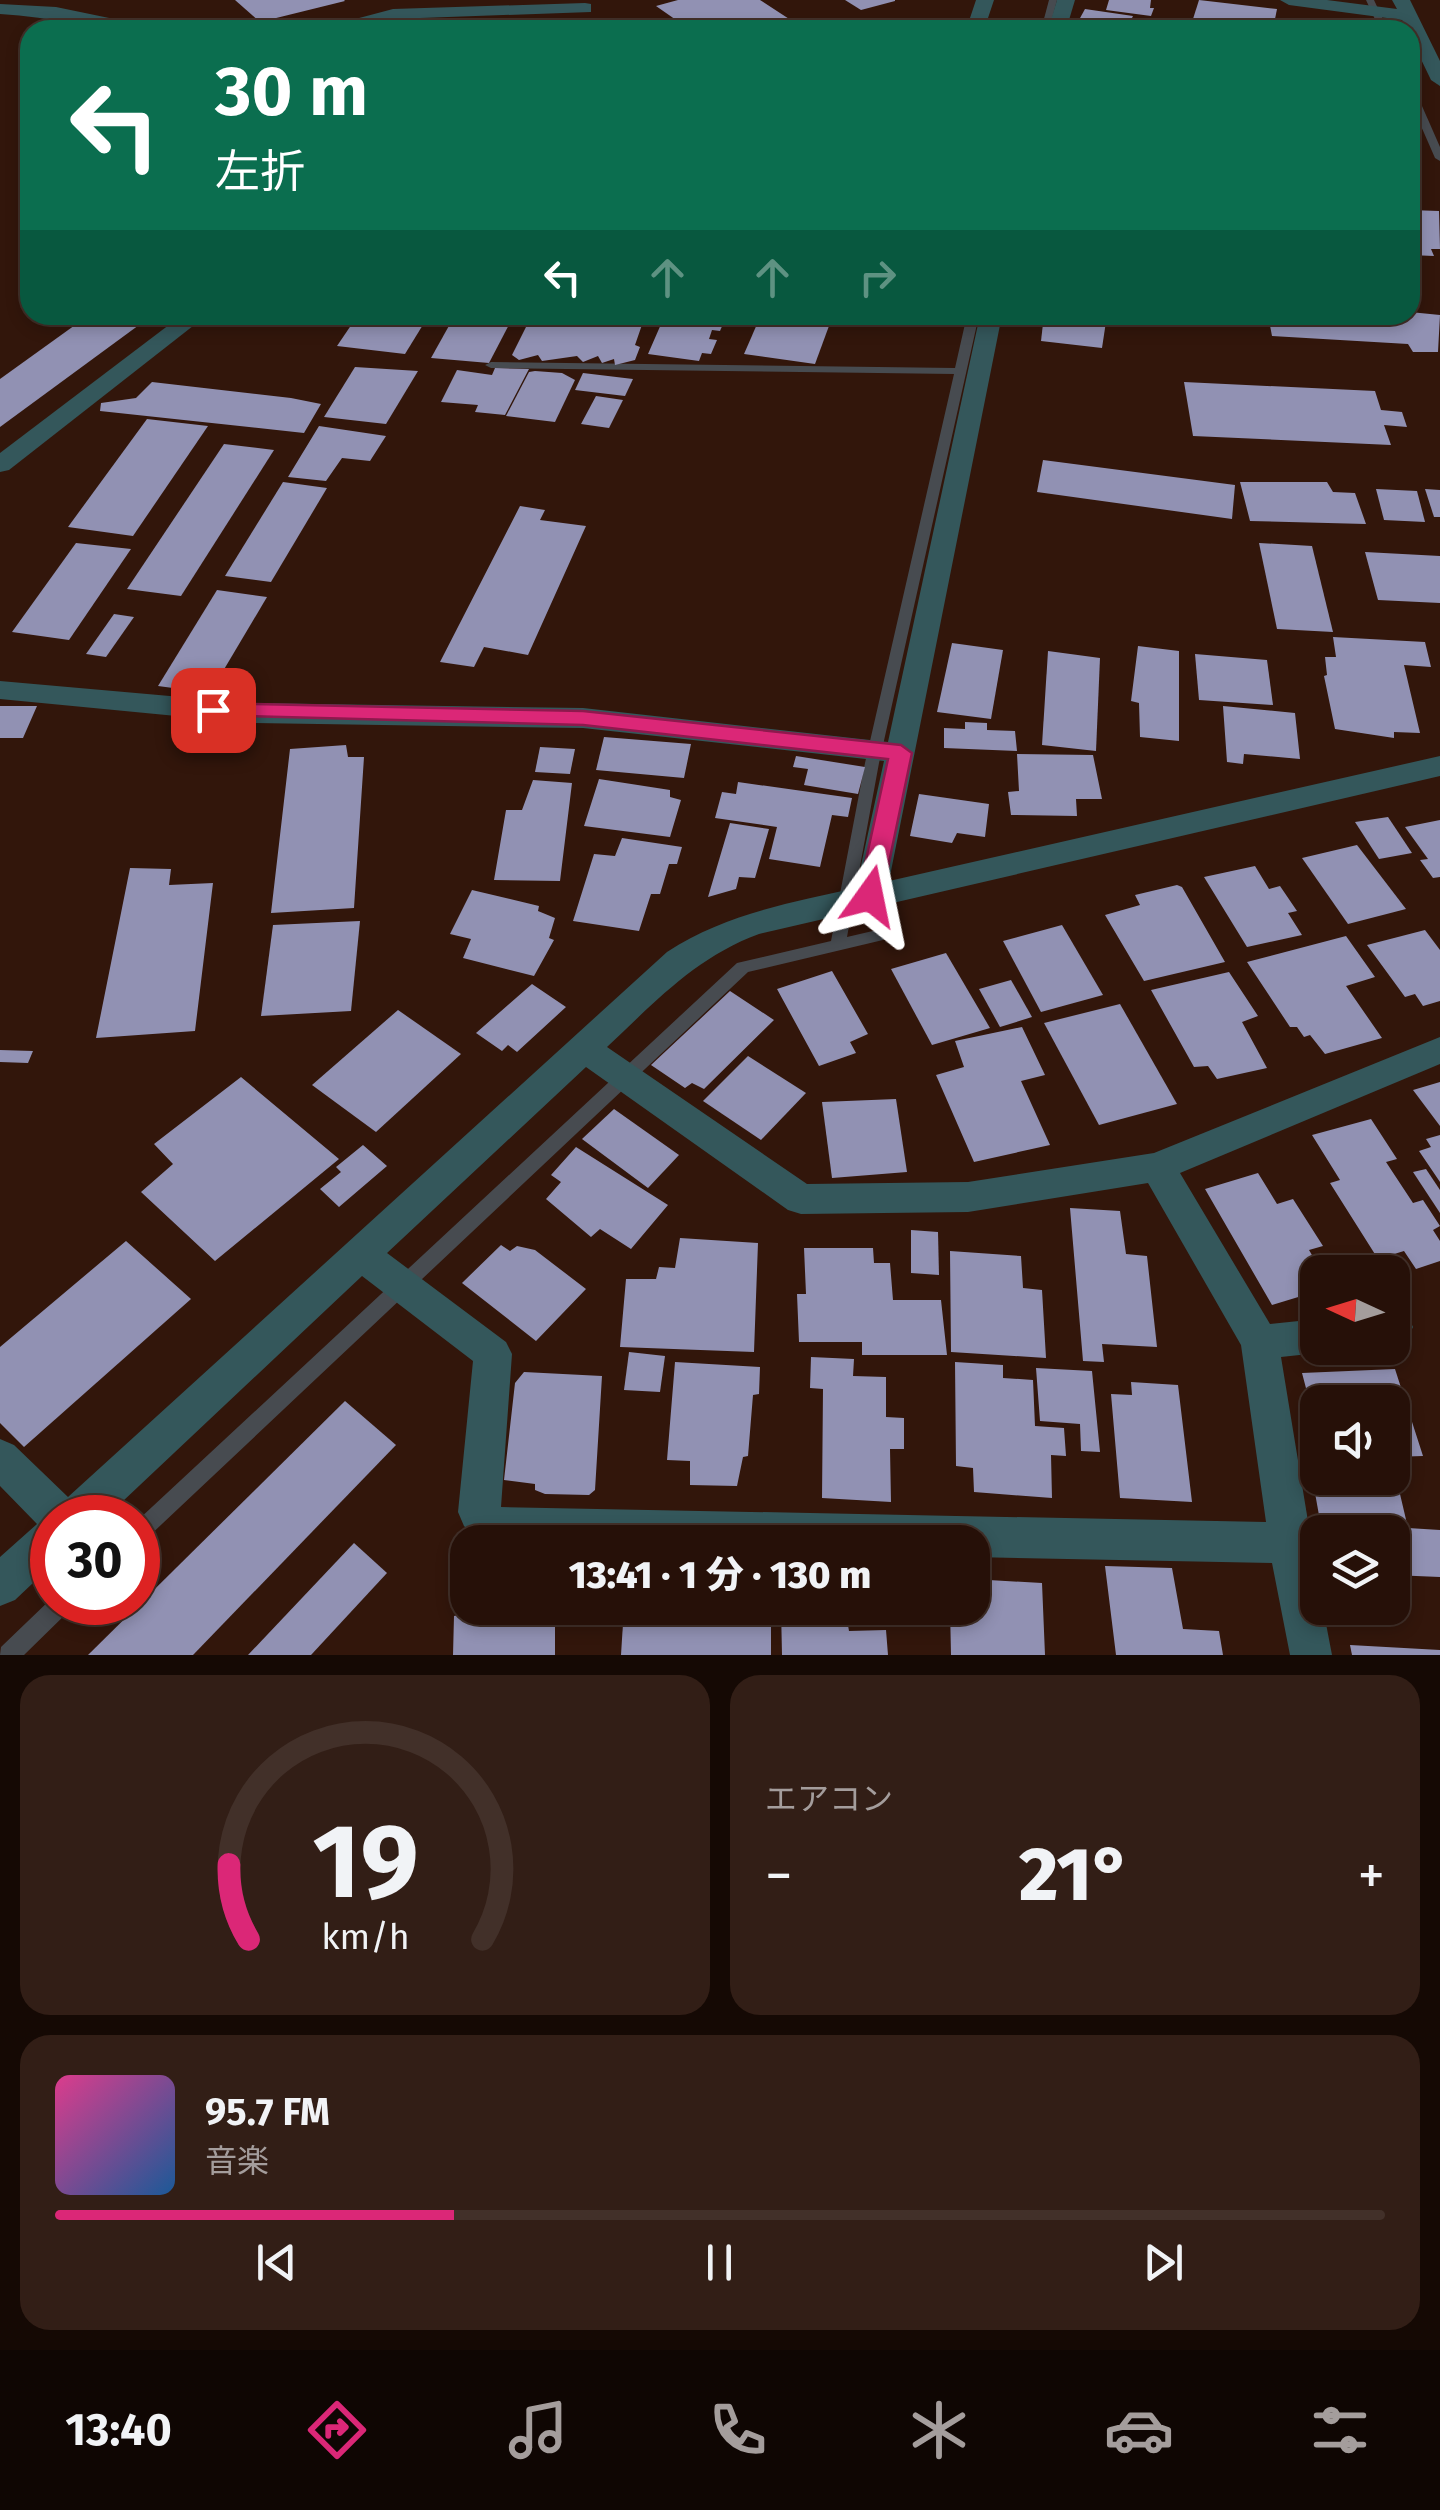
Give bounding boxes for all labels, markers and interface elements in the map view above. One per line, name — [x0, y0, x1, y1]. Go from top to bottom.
text: 30 m — [215, 50, 368, 134]
icon: left — [50, 60, 180, 190]
text: 左折 — [215, 145, 305, 199]
icon: left — [535, 250, 590, 305]
icon: ahead — [640, 250, 695, 305]
icon: ahead — [745, 250, 800, 305]
icon: right — [850, 250, 905, 305]
pin — [171, 668, 256, 753]
icon: arrive — [186, 683, 241, 738]
position arrow — [818, 844, 922, 948]
north arrow — [1300, 1255, 1410, 1365]
map controls — [1300, 1255, 1410, 1625]
button: sound — [1300, 1385, 1410, 1495]
speed limit sign: 30 — [30, 1495, 160, 1625]
button: layers — [1300, 1515, 1410, 1625]
text: 13:41 · 1 分 · 130 m — [569, 1552, 871, 1598]
text: エアコン — [765, 1780, 893, 1818]
text: 19 — [312, 1800, 418, 1925]
text: 21° — [1019, 1830, 1131, 1920]
text: − — [765, 1843, 793, 1909]
text: + — [1358, 1843, 1385, 1909]
text: km/h — [321, 1916, 409, 1958]
text: 95.7 FM — [205, 2089, 330, 2135]
text: 音楽 — [205, 2142, 269, 2180]
icon: previous — [249, 2235, 304, 2290]
icon: pause — [692, 2235, 747, 2290]
icon: next — [1136, 2235, 1191, 2290]
icon: directions — [302, 2395, 372, 2465]
icon: music — [503, 2395, 573, 2465]
icon: phone — [703, 2395, 773, 2465]
icon: climate — [904, 2395, 974, 2465]
icon: car — [1104, 2395, 1174, 2465]
icon: filters — [1305, 2395, 1375, 2465]
text: 13:40 — [65, 2403, 172, 2457]

